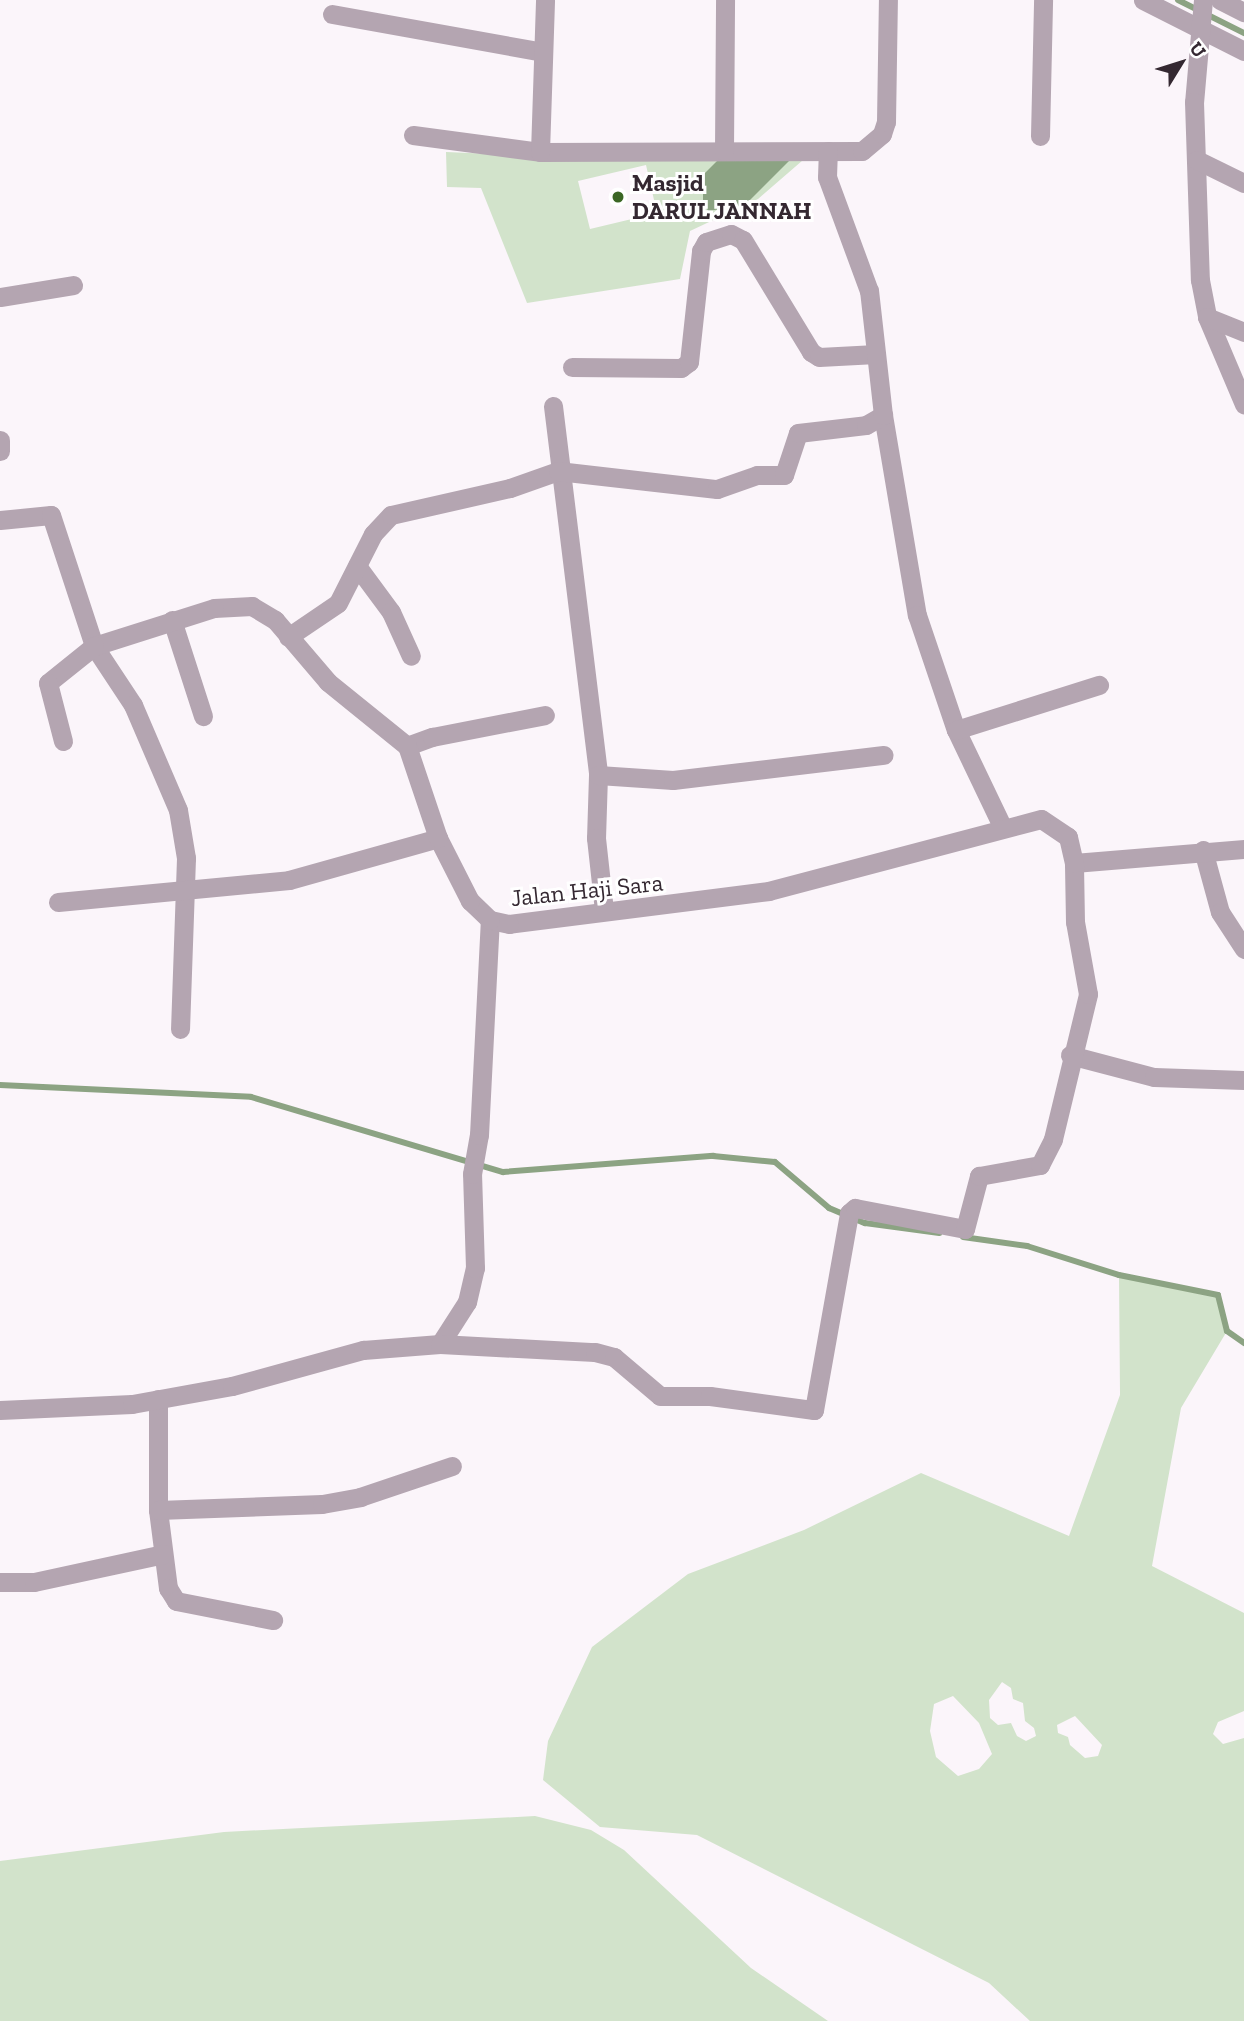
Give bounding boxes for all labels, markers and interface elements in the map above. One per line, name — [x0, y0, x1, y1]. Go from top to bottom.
north arrow — [1146, 28, 1216, 98]
text: U — [1185, 37, 1211, 62]
place label: Masjid DARUL JANNAH — [632, 169, 812, 225]
marker: Masjid DARUL JANNAH — [610, 189, 626, 205]
street label: Jalan Haji Sara — [510, 868, 664, 912]

